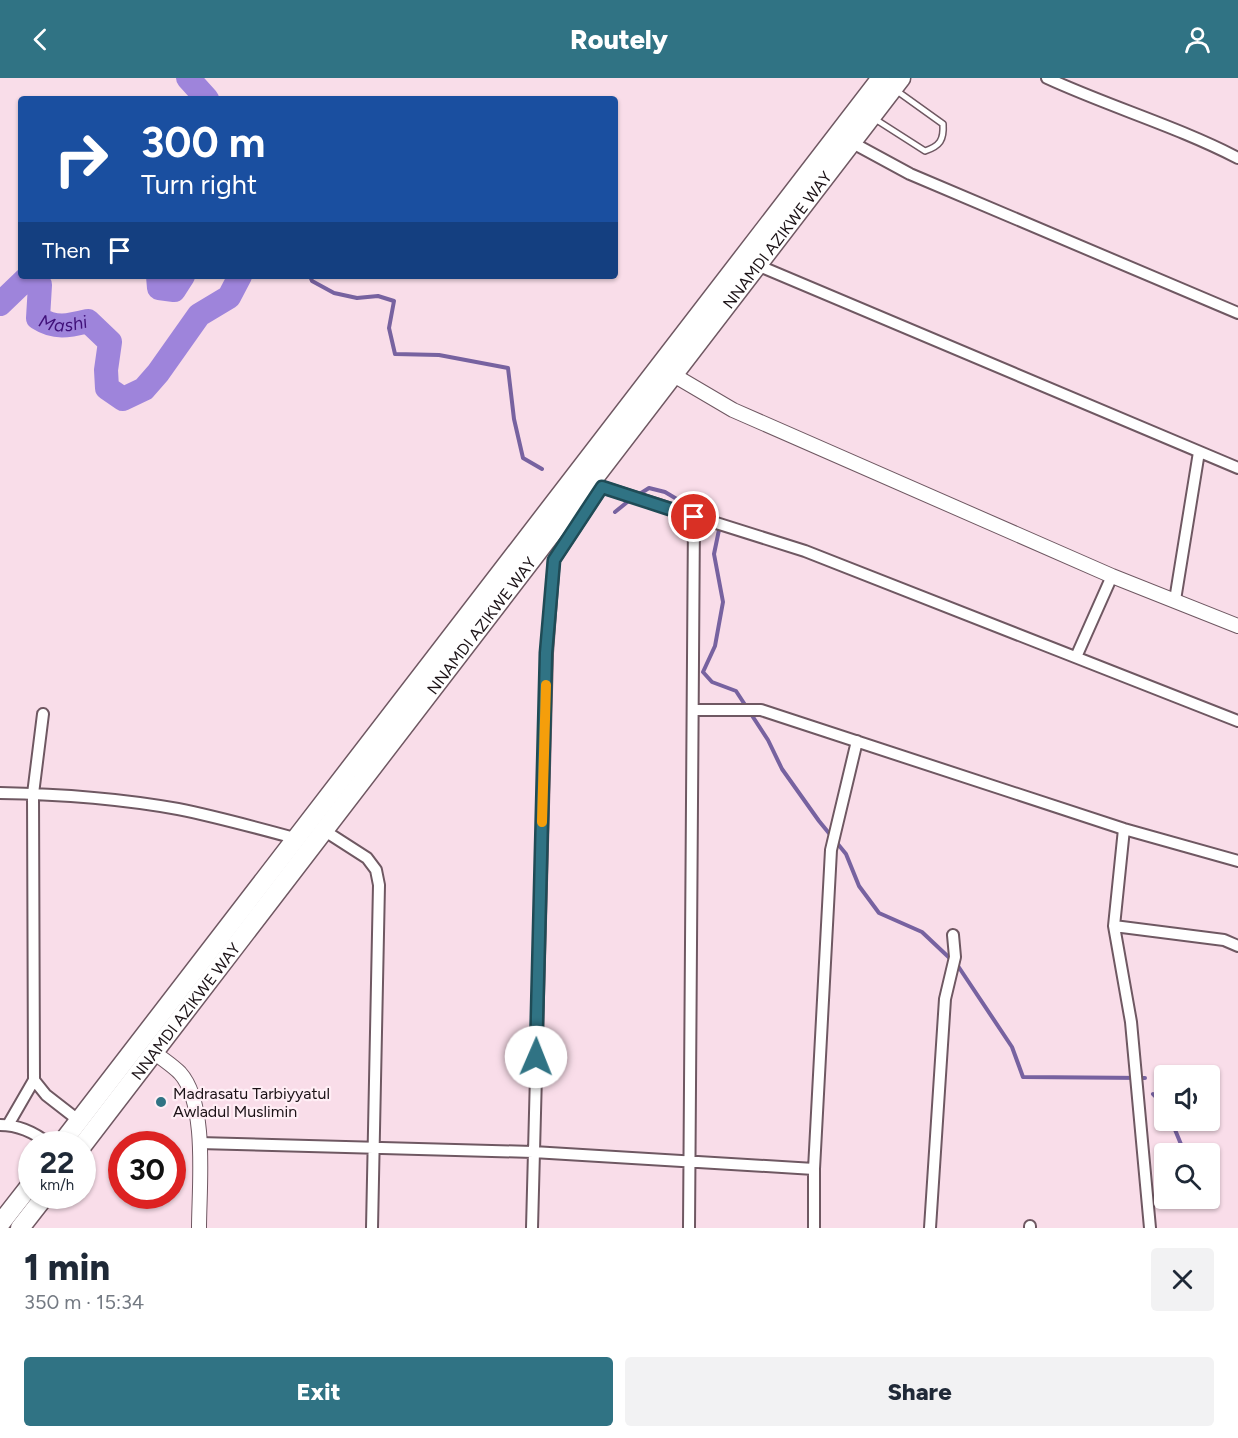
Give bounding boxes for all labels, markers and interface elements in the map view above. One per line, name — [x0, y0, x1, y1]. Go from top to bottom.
icon: back — [24, 23, 57, 56]
text: Routely — [570, 23, 668, 56]
icon: person — [1181, 23, 1214, 56]
text: 300 m — [141, 117, 265, 168]
icon: right — [42, 120, 120, 198]
street label: NNAMDI AZIKWE WAY — [718, 167, 836, 312]
text: Turn right — [141, 168, 257, 201]
icon: arrive — [103, 234, 136, 267]
text: Then — [42, 237, 91, 264]
water label: Mashi — [36, 310, 90, 337]
pin — [668, 491, 719, 542]
icon: arrive — [677, 500, 710, 533]
street label: NNAMDI AZIKWE WAY — [423, 553, 540, 698]
street label: NNAMDI AZIKWE WAY — [127, 939, 244, 1083]
position arrow — [504, 1025, 568, 1089]
map controls — [1154, 1065, 1220, 1209]
button: sound — [1154, 1065, 1220, 1131]
place label: Madrasatu Tarbiyyatul Awladul Muslimin — [173, 1084, 330, 1121]
marker: Madrasatu Tarbiyyatul Awladul Muslimin — [154, 1095, 168, 1109]
speed limit sign: 30 — [108, 1131, 186, 1209]
button: search — [1154, 1143, 1220, 1209]
text: 22 — [40, 1144, 74, 1181]
text: km/h — [40, 1176, 74, 1194]
text: 1 min — [24, 1246, 110, 1289]
button: close — [1151, 1248, 1214, 1311]
text: 350 m · 15:34 — [24, 1290, 144, 1314]
button: Exit — [24, 1357, 613, 1426]
button: Share — [625, 1357, 1214, 1426]

